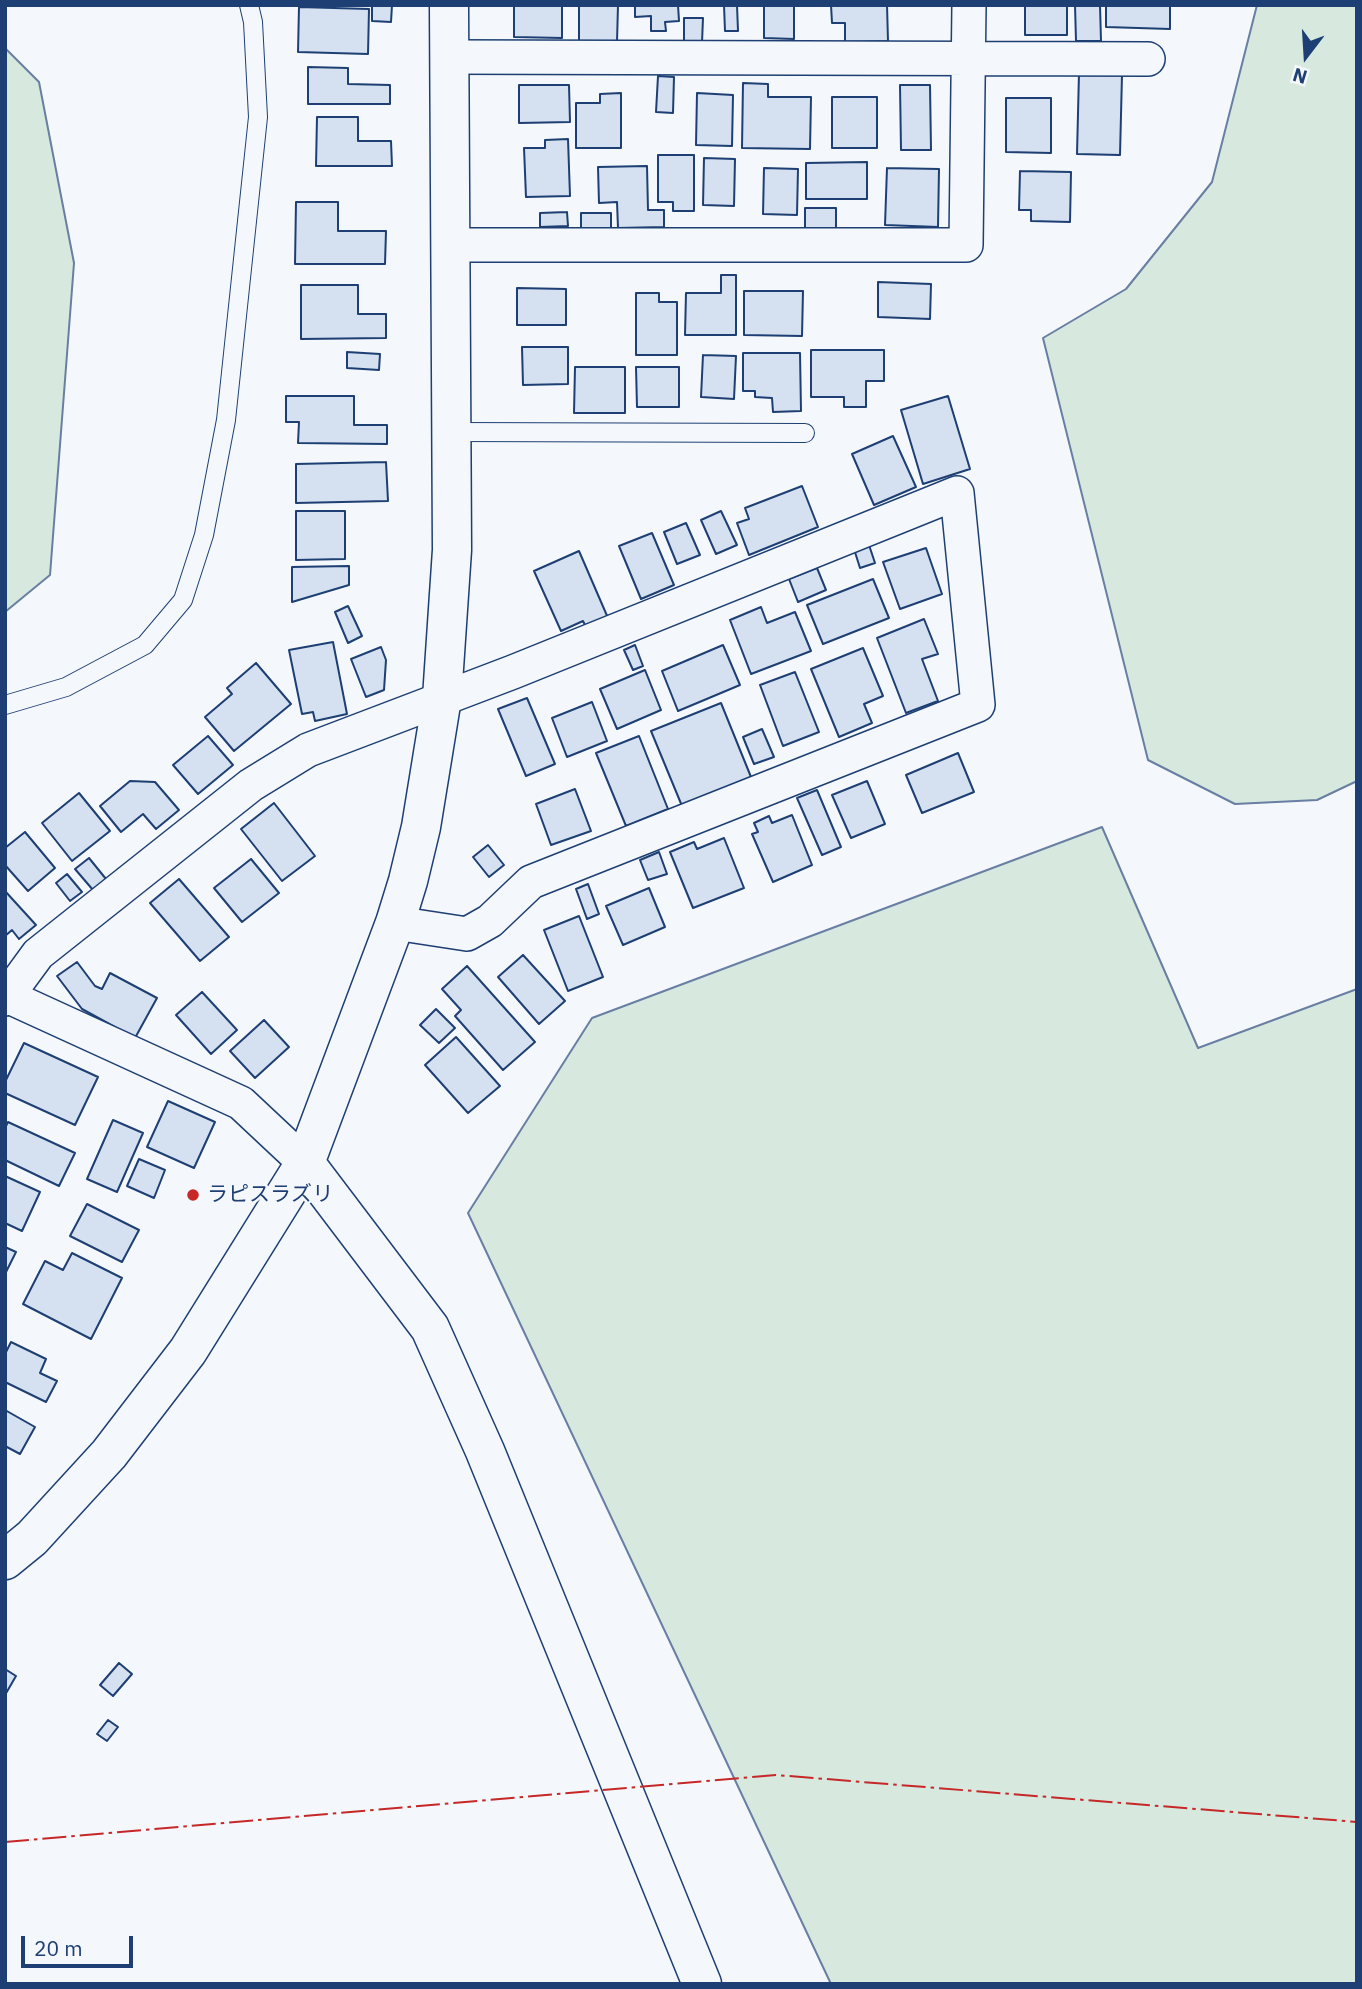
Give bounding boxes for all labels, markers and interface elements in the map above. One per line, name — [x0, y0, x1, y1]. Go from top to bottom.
north arrow — [1271, 21, 1341, 91]
text: N — [1290, 63, 1310, 90]
place label: ラピスラズリ — [207, 1182, 333, 1208]
marker: ラピスラズリ — [185, 1187, 201, 1203]
scale bar — [24, 1923, 136, 1967]
text: 20 m — [34, 1934, 83, 1962]

